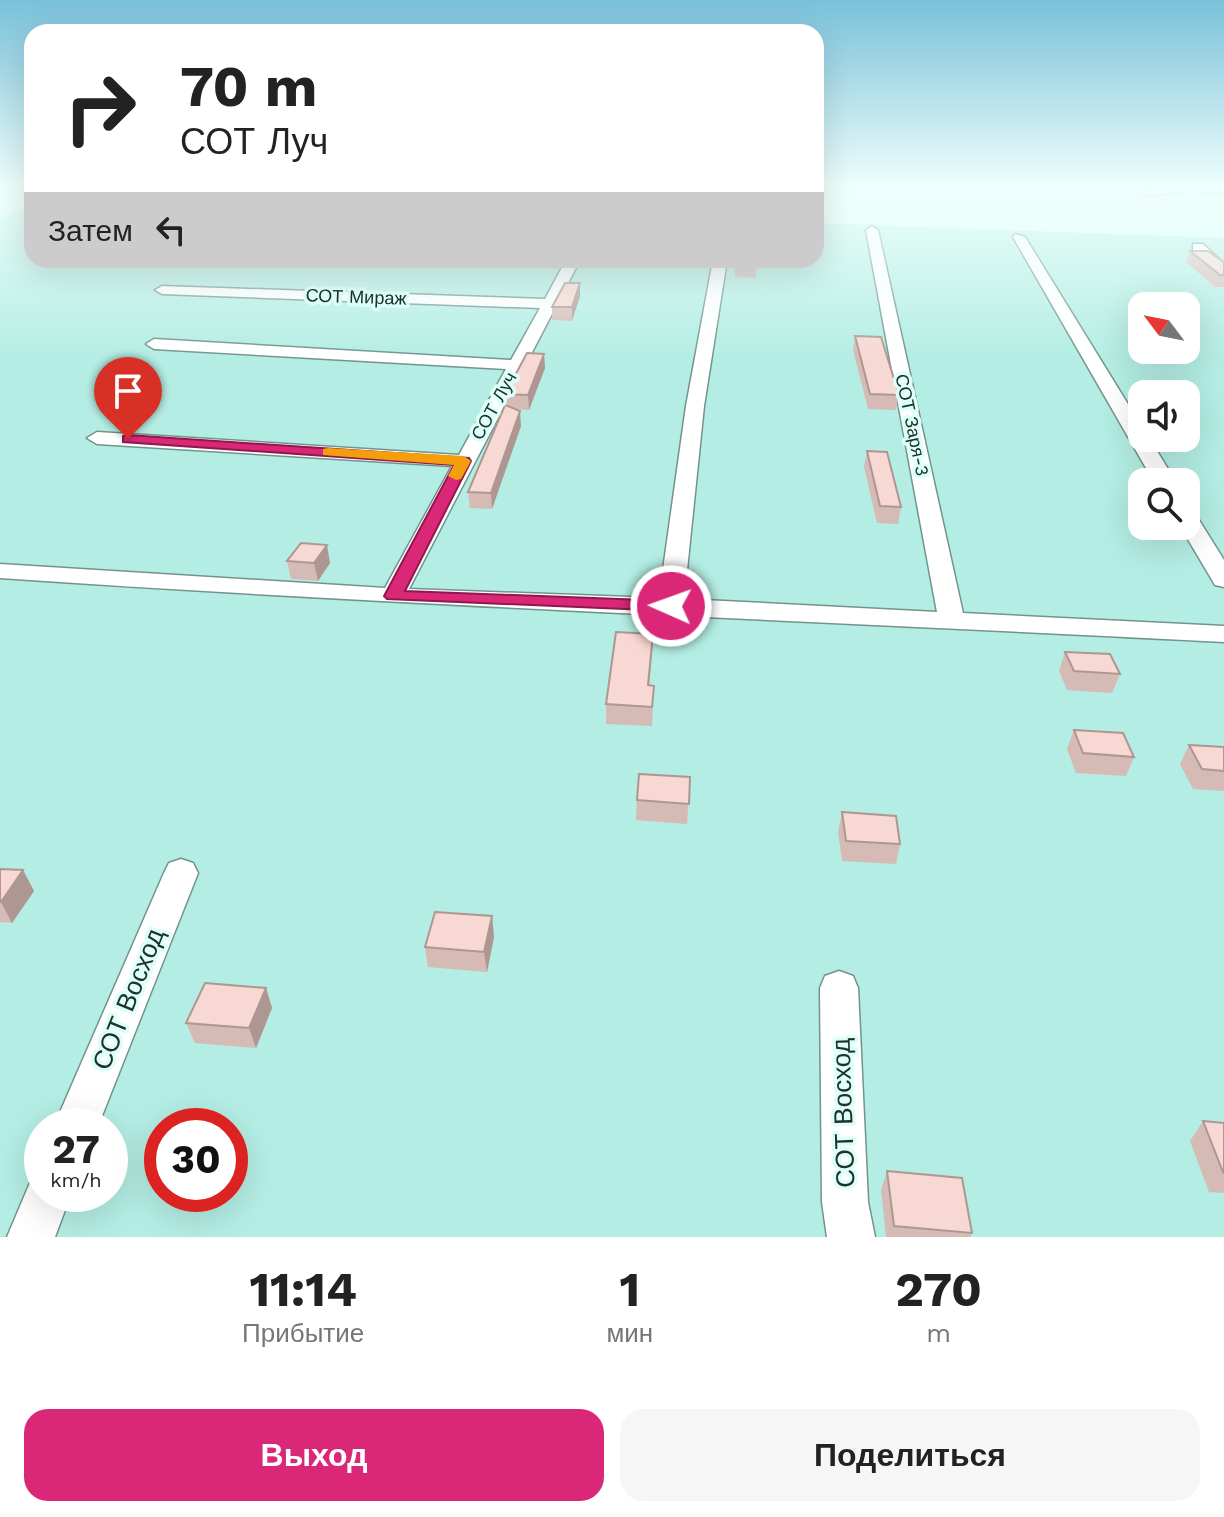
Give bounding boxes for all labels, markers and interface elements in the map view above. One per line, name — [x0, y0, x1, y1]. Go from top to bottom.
text: 70 m — [180, 54, 317, 120]
icon: right — [48, 56, 152, 160]
text: СОТ Луч — [180, 121, 328, 163]
icon: left — [149, 208, 193, 252]
text: Затем — [48, 213, 133, 248]
street label: СОТ Мираж — [305, 284, 407, 309]
north arrow — [1128, 292, 1200, 364]
map controls — [1128, 292, 1200, 540]
pin — [94, 357, 162, 439]
street label: СОТ Луч — [466, 368, 521, 443]
icon: arrive — [106, 369, 150, 413]
street label: СОТ Заря-3 — [891, 372, 934, 478]
button: sound — [1128, 380, 1200, 452]
button: search — [1128, 468, 1200, 540]
position arrow — [629, 564, 713, 648]
street label: СОТ Восход — [86, 924, 170, 1074]
street label: СОТ Восход — [825, 1038, 861, 1188]
speed limit sign: 30 — [144, 1108, 248, 1212]
text: 27 — [52, 1126, 100, 1173]
text: km/h — [50, 1168, 102, 1192]
text: 11:14 — [249, 1261, 357, 1318]
text: 1 — [619, 1261, 640, 1318]
text: 270 — [895, 1261, 982, 1318]
text: Прибытие — [242, 1318, 364, 1348]
text: мин — [606, 1318, 653, 1348]
text: m — [926, 1318, 951, 1348]
button: Выход — [24, 1409, 604, 1501]
button: Поделиться — [620, 1409, 1200, 1501]

